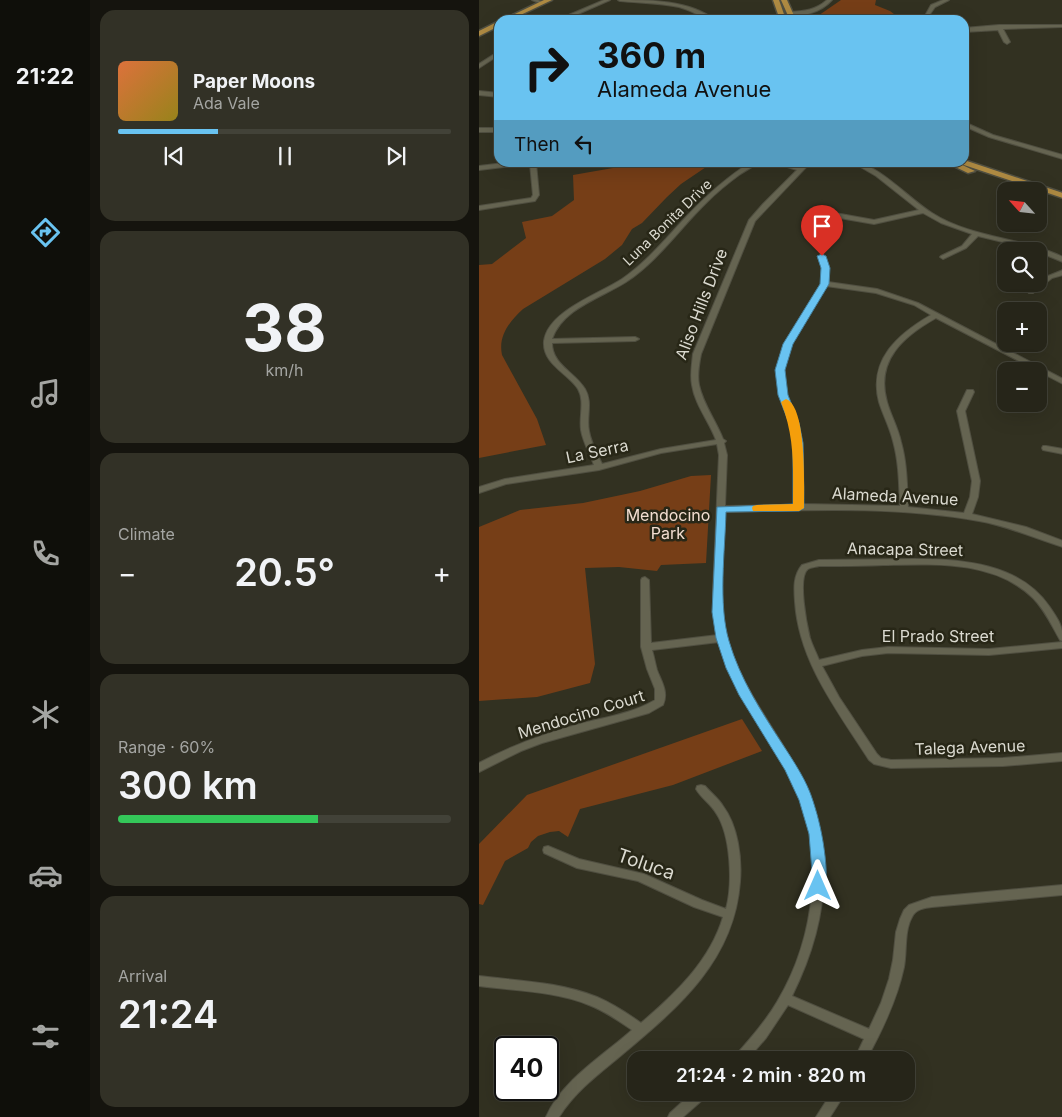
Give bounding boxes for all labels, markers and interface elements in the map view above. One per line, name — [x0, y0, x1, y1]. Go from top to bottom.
text: 360 m — [597, 34, 706, 76]
icon: right — [514, 35, 579, 100]
text: 21:22 — [16, 63, 74, 89]
text: Paper Moons — [193, 70, 315, 93]
text: Alameda Avenue — [597, 76, 771, 102]
text: Ada Vale — [193, 93, 260, 113]
icon: left — [570, 130, 598, 158]
text: Then — [514, 133, 560, 156]
icon: previous — [160, 142, 188, 170]
icon: pause — [271, 142, 299, 170]
icon: next — [382, 142, 410, 170]
street label: Luna Bonita Drive — [619, 175, 715, 269]
north arrow — [997, 182, 1047, 232]
map controls — [997, 182, 1047, 412]
pin — [801, 205, 843, 256]
icon: arrive — [808, 212, 836, 240]
icon: directions — [28, 215, 63, 250]
button: search — [997, 242, 1047, 292]
street label: Aliso Hills Drive — [671, 246, 731, 362]
text: 38 — [242, 288, 327, 367]
button: + — [997, 302, 1047, 352]
text: km/h — [265, 360, 304, 380]
button: − — [997, 362, 1047, 412]
icon: music — [28, 376, 63, 411]
street label: La Serra — [564, 435, 630, 467]
street label: Alameda Avenue — [831, 483, 959, 509]
park label: Mendocino Park — [626, 505, 710, 543]
text: Climate — [118, 524, 175, 544]
icon: phone — [28, 536, 63, 571]
street label: Anacapa Street — [847, 538, 963, 560]
text: 20.5° — [234, 549, 335, 595]
text: − — [118, 556, 137, 590]
text: + — [432, 556, 451, 590]
street label: El Prado Street — [882, 626, 994, 646]
street label: Mendocino Court — [515, 685, 647, 743]
icon: climate — [28, 697, 63, 732]
street label: Talega Avenue — [914, 735, 1026, 759]
text: Range · 60% — [118, 737, 215, 757]
text: 300 km — [118, 762, 258, 808]
street label: Toluca — [614, 843, 678, 885]
icon: car — [28, 858, 63, 893]
position arrow — [791, 859, 843, 911]
text: Arrival — [118, 966, 167, 986]
text: 21:24 — [118, 991, 218, 1037]
icon: filters — [28, 1019, 63, 1054]
speed limit sign: 40 — [494, 1036, 559, 1101]
text: 21:24 · 2 min · 820 m — [676, 1064, 866, 1087]

